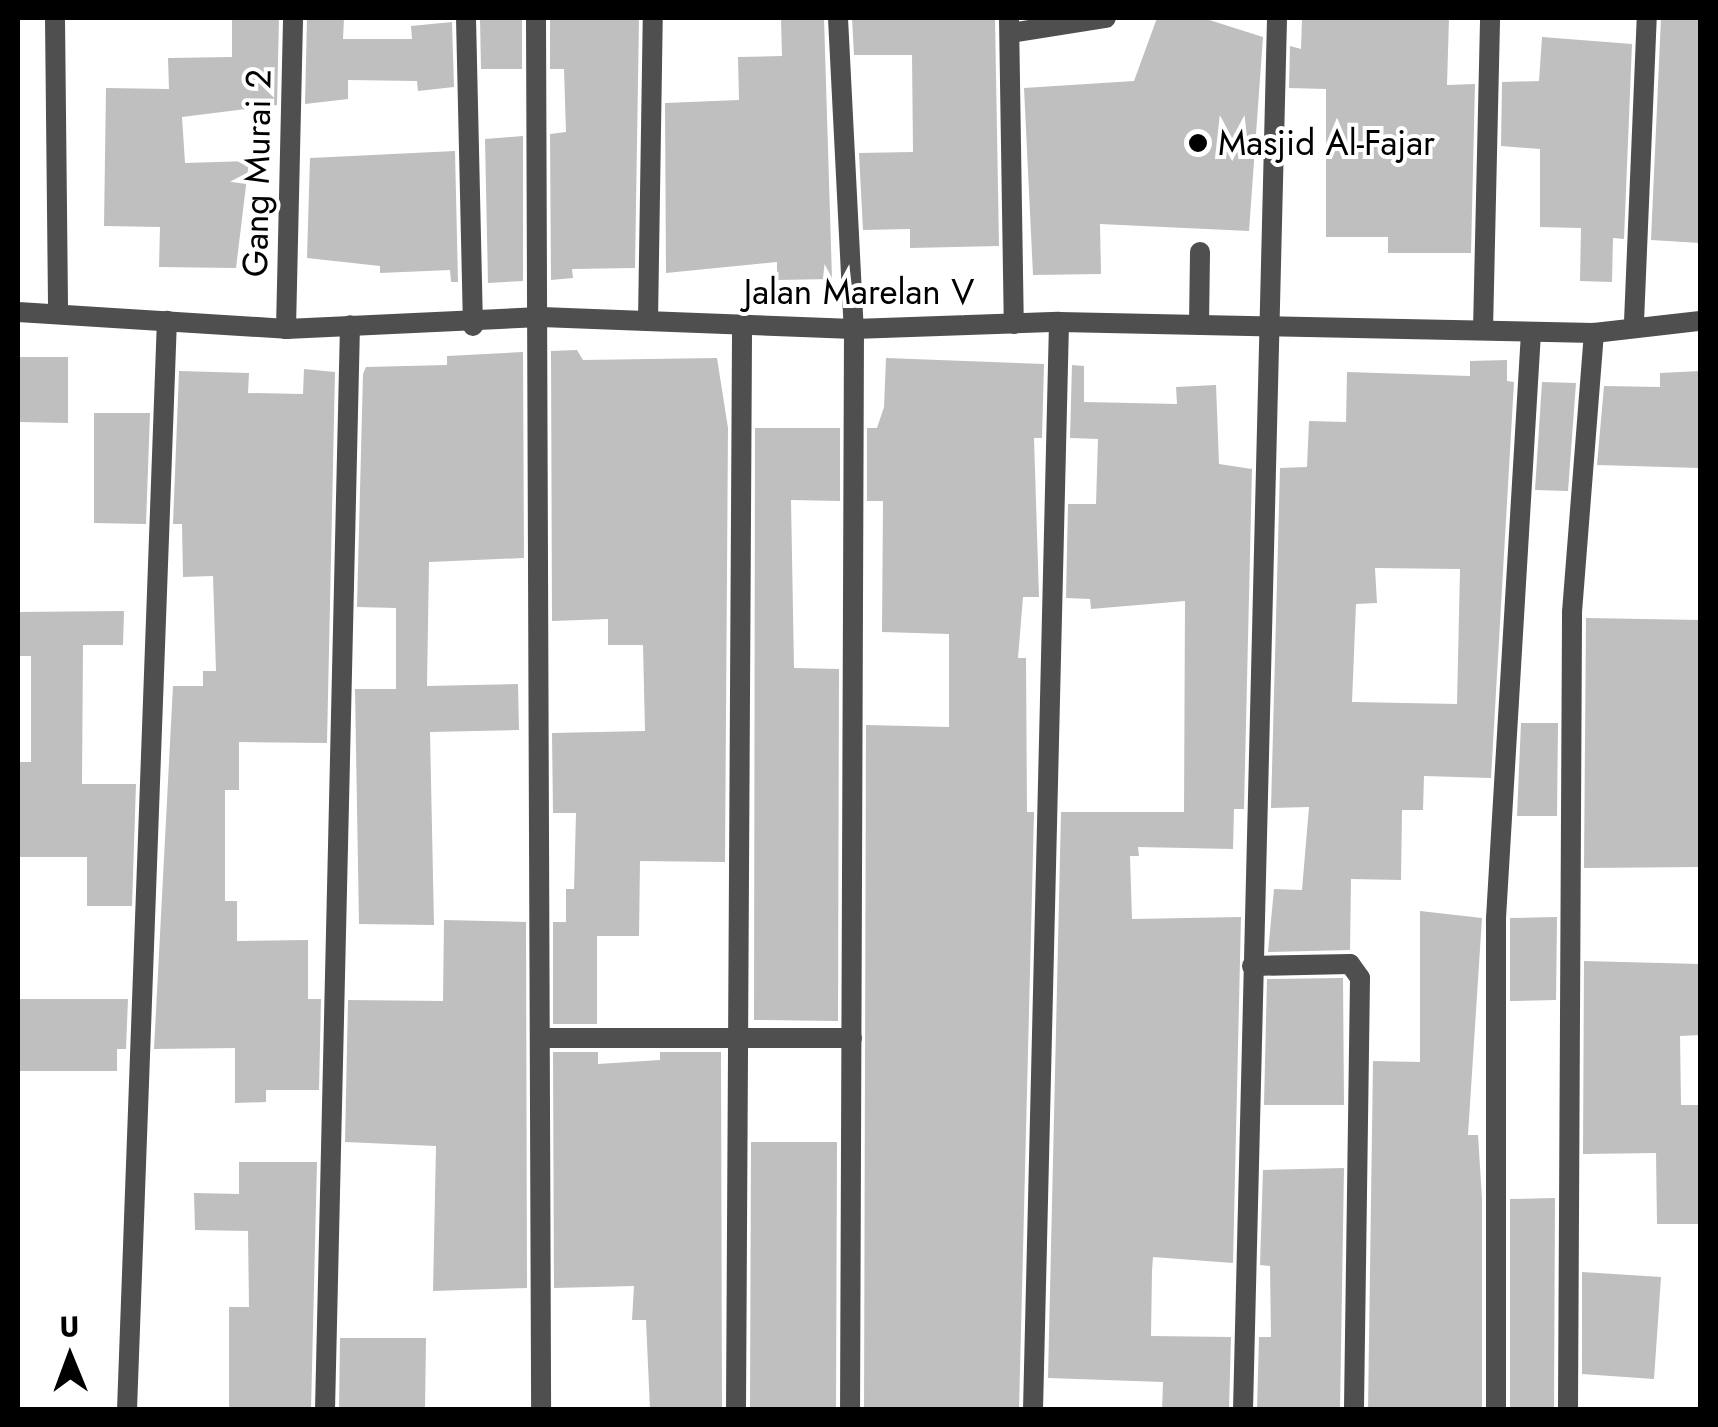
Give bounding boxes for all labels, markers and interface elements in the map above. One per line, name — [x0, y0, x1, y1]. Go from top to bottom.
street label: Gang Murai 2 — [234, 69, 280, 277]
place label: Masjid Al-Fajar — [1218, 122, 1435, 164]
marker: Masjid Al-Fajar — [1187, 132, 1209, 154]
street label: Jalan Marelan V — [744, 271, 974, 313]
text: U — [59, 1306, 80, 1347]
north arrow — [20, 1307, 120, 1407]

